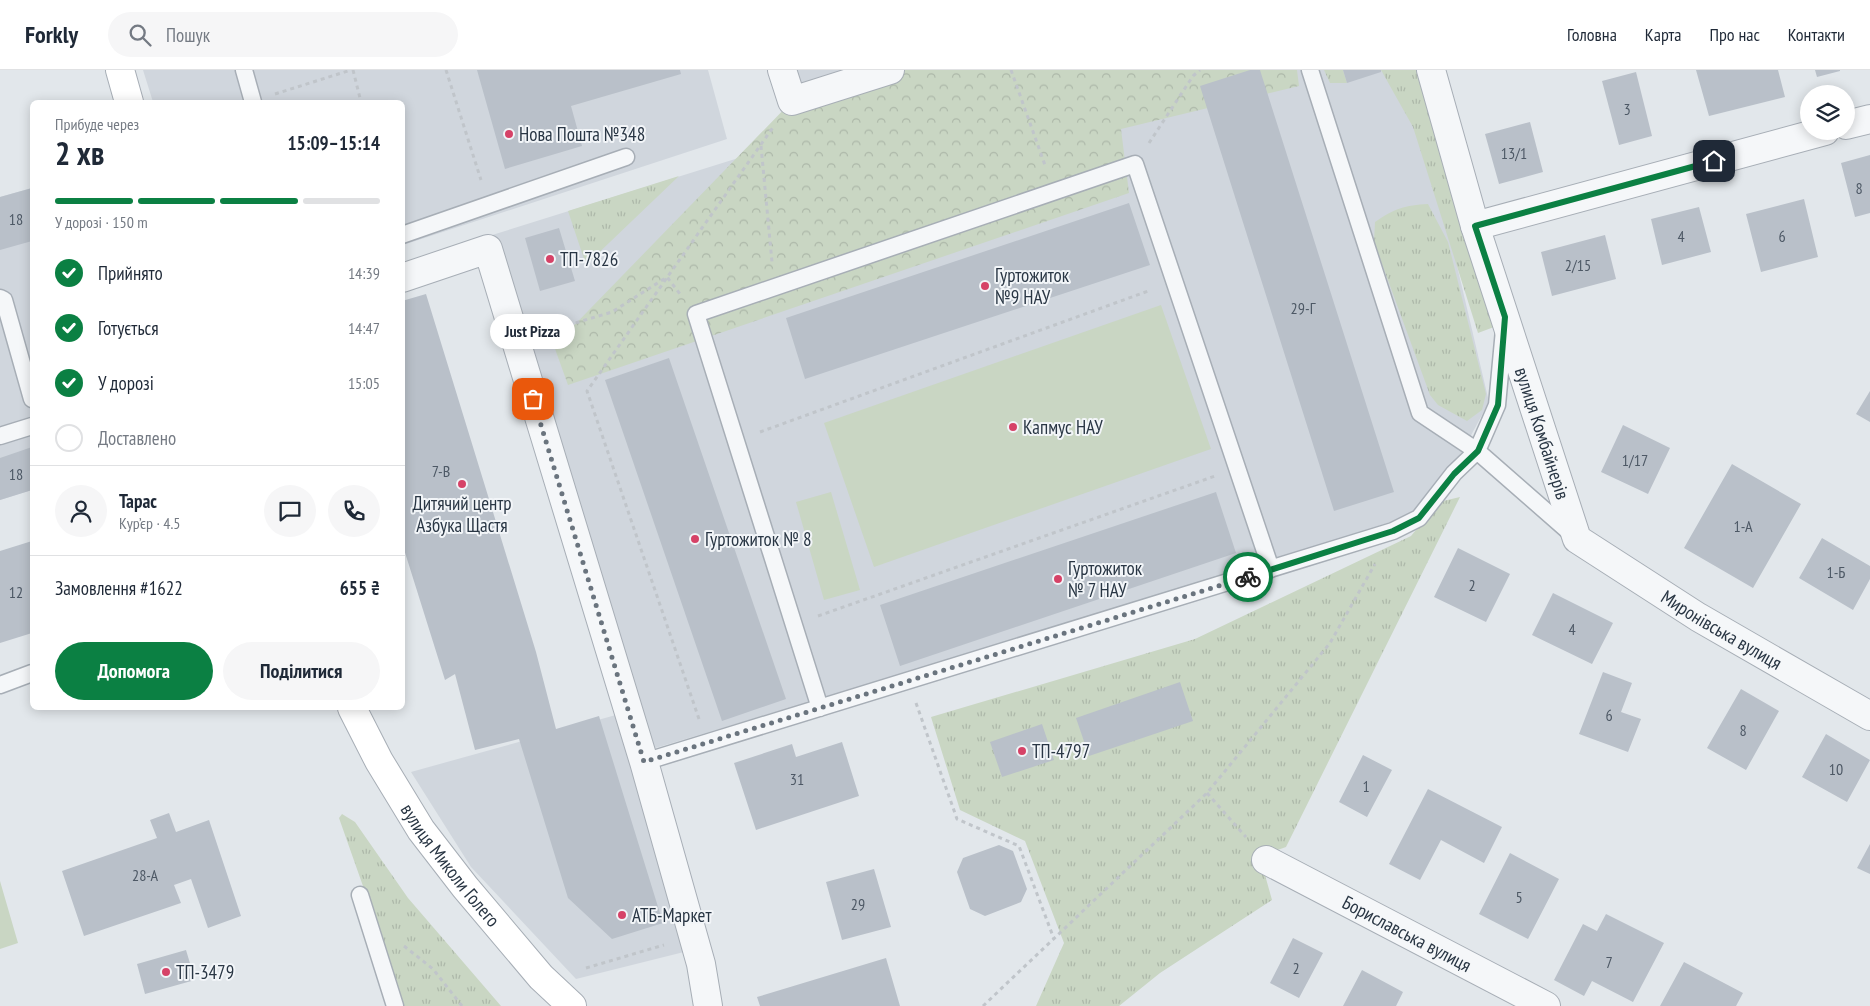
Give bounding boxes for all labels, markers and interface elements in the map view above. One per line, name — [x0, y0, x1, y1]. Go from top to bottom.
search box — [108, 12, 458, 57]
text: Forkly — [25, 19, 78, 50]
icon: search — [126, 21, 154, 49]
text: Пошук — [166, 23, 210, 47]
text: Головна — [1567, 23, 1617, 46]
text: Карта — [1645, 23, 1682, 46]
text: Про нас — [1710, 23, 1760, 46]
text: Контакти — [1788, 23, 1845, 46]
map controls — [1800, 85, 1855, 140]
button: layers — [1800, 85, 1855, 140]
house number: 3 — [1623, 99, 1631, 119]
text: Прибуде через — [55, 114, 139, 134]
place label: Нова Пошта №348 — [519, 122, 645, 146]
marker: Нова Пошта №348 — [503, 128, 515, 140]
text: 15:09–15:14 — [287, 131, 380, 155]
text: 2 хв — [55, 132, 104, 174]
pin — [1693, 140, 1735, 182]
house number: 13/1 — [1501, 143, 1527, 163]
icon: home — [1700, 147, 1728, 175]
house number: 8 — [1855, 178, 1863, 198]
house number: 18 — [9, 209, 23, 229]
text: У дорозі · 150 m — [55, 212, 148, 232]
house number: 4 — [1677, 226, 1685, 246]
house number: 6 — [1778, 226, 1786, 246]
place label: ТП-7826 — [560, 247, 618, 271]
marker: ТП-7826 — [544, 253, 556, 265]
house number: 2/15 — [1565, 255, 1591, 275]
icon: check — [55, 259, 83, 287]
text: Прийнято — [98, 261, 163, 285]
text: 14:39 — [348, 263, 380, 283]
place label: Гуртожиток №9 НАУ — [995, 263, 1070, 309]
marker: Гуртожиток №9 НАУ — [979, 280, 991, 292]
house number: 29-Г — [1291, 298, 1316, 318]
icon: check — [55, 314, 83, 342]
callout: Just Pizza — [490, 314, 576, 349]
text: Готується — [98, 316, 159, 340]
text: 14:47 — [348, 318, 380, 338]
text: Just Pizza — [505, 321, 560, 341]
street label: вулиця Комбайнерів — [1510, 364, 1575, 502]
icon: check — [55, 369, 83, 397]
text: У дорозі — [98, 371, 154, 395]
text: 15:05 — [348, 373, 380, 393]
pin — [512, 378, 554, 420]
icon: bag — [519, 385, 547, 413]
place label: Капмус НАУ — [1023, 415, 1103, 439]
marker: Капмус НАУ — [1007, 421, 1019, 433]
text: Доставлено — [98, 426, 176, 450]
house number: 1/17 — [1622, 450, 1648, 470]
house number: 7-В — [432, 461, 450, 481]
house number: 18 — [9, 464, 23, 484]
marker: Дитячий центр Азбука Щастя — [456, 478, 468, 490]
button: person — [55, 485, 107, 537]
button: chat — [264, 485, 316, 537]
button: phone — [328, 485, 380, 537]
text: Тарас — [119, 489, 157, 513]
place label: Дитячий центр Азбука Щастя — [412, 491, 512, 537]
text: Кур’єр · 4.5 — [119, 513, 180, 533]
house number: 1-А — [1734, 516, 1753, 536]
place label: Гуртожиток № 8 — [705, 527, 811, 551]
marker: Гуртожиток № 8 — [689, 533, 701, 545]
courier — [1223, 552, 1273, 602]
place label: Гуртожиток № 7 НАУ — [1068, 556, 1143, 602]
house number: 1-Б — [1827, 562, 1845, 582]
icon: bike — [1234, 563, 1262, 591]
marker: Гуртожиток № 7 НАУ — [1052, 573, 1064, 585]
house number: 2 — [1468, 575, 1476, 595]
text: Замовлення #1622 — [55, 576, 183, 600]
text: 655 ₴ — [340, 576, 380, 600]
house number: 12 — [9, 582, 23, 602]
street label: Миронівська вулиця — [1657, 584, 1786, 675]
house number: 4 — [1568, 619, 1576, 639]
button: Допомога — [55, 642, 213, 700]
button: Поділитися — [223, 642, 380, 700]
house number: 6 — [1605, 705, 1613, 725]
house number: 8 — [1739, 720, 1747, 740]
place label: ТП-4797 — [1032, 739, 1090, 763]
marker: ТП-4797 — [1016, 745, 1028, 757]
house number: 10 — [1829, 759, 1843, 779]
house number: 31 — [790, 769, 804, 789]
house number: 1 — [1362, 776, 1370, 796]
street label: вулиця Миколи Голего — [396, 799, 505, 932]
house number: 28-А — [132, 865, 158, 885]
house number: 5 — [1515, 887, 1523, 907]
street label: Бориславська вулиця — [1338, 890, 1476, 977]
house number: 29 — [851, 894, 865, 914]
place label: АТБ-Маркет — [632, 903, 712, 927]
marker: АТБ-Маркет — [616, 909, 628, 921]
house number: 7 — [1605, 952, 1613, 972]
house number: 2 — [1292, 958, 1300, 978]
place label: ТП-3479 — [176, 960, 234, 984]
marker: ТП-3479 — [160, 966, 172, 978]

